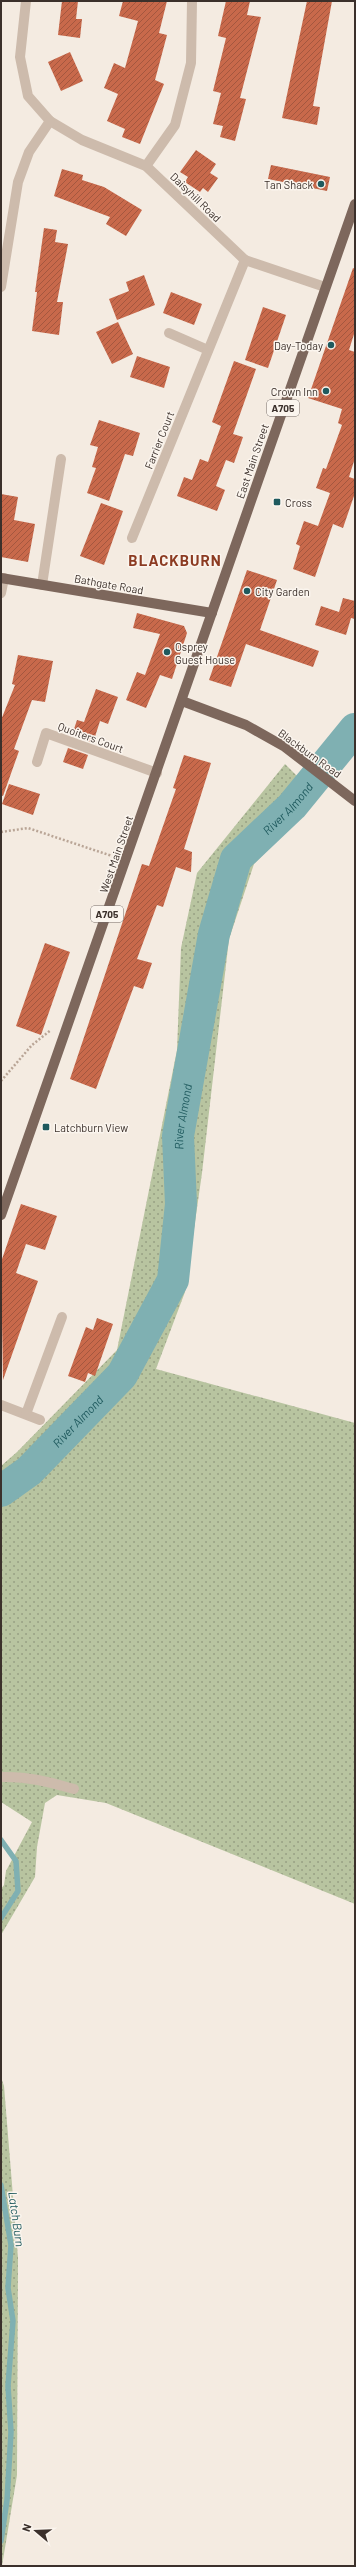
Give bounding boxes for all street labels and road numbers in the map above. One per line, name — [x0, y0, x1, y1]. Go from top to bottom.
street label: Daisyhill Road — [168, 170, 224, 224]
road number: A705 — [267, 400, 299, 416]
street label: Farrier Court — [142, 409, 176, 471]
street label: East Main Street — [233, 422, 271, 500]
street label: Bathgate Road — [73, 572, 145, 596]
street label: Quoiters Court — [56, 719, 126, 755]
street label: Blackburn Road — [276, 726, 344, 780]
street label: West Main Street — [97, 814, 135, 894]
road number: A705 — [91, 906, 123, 922]

